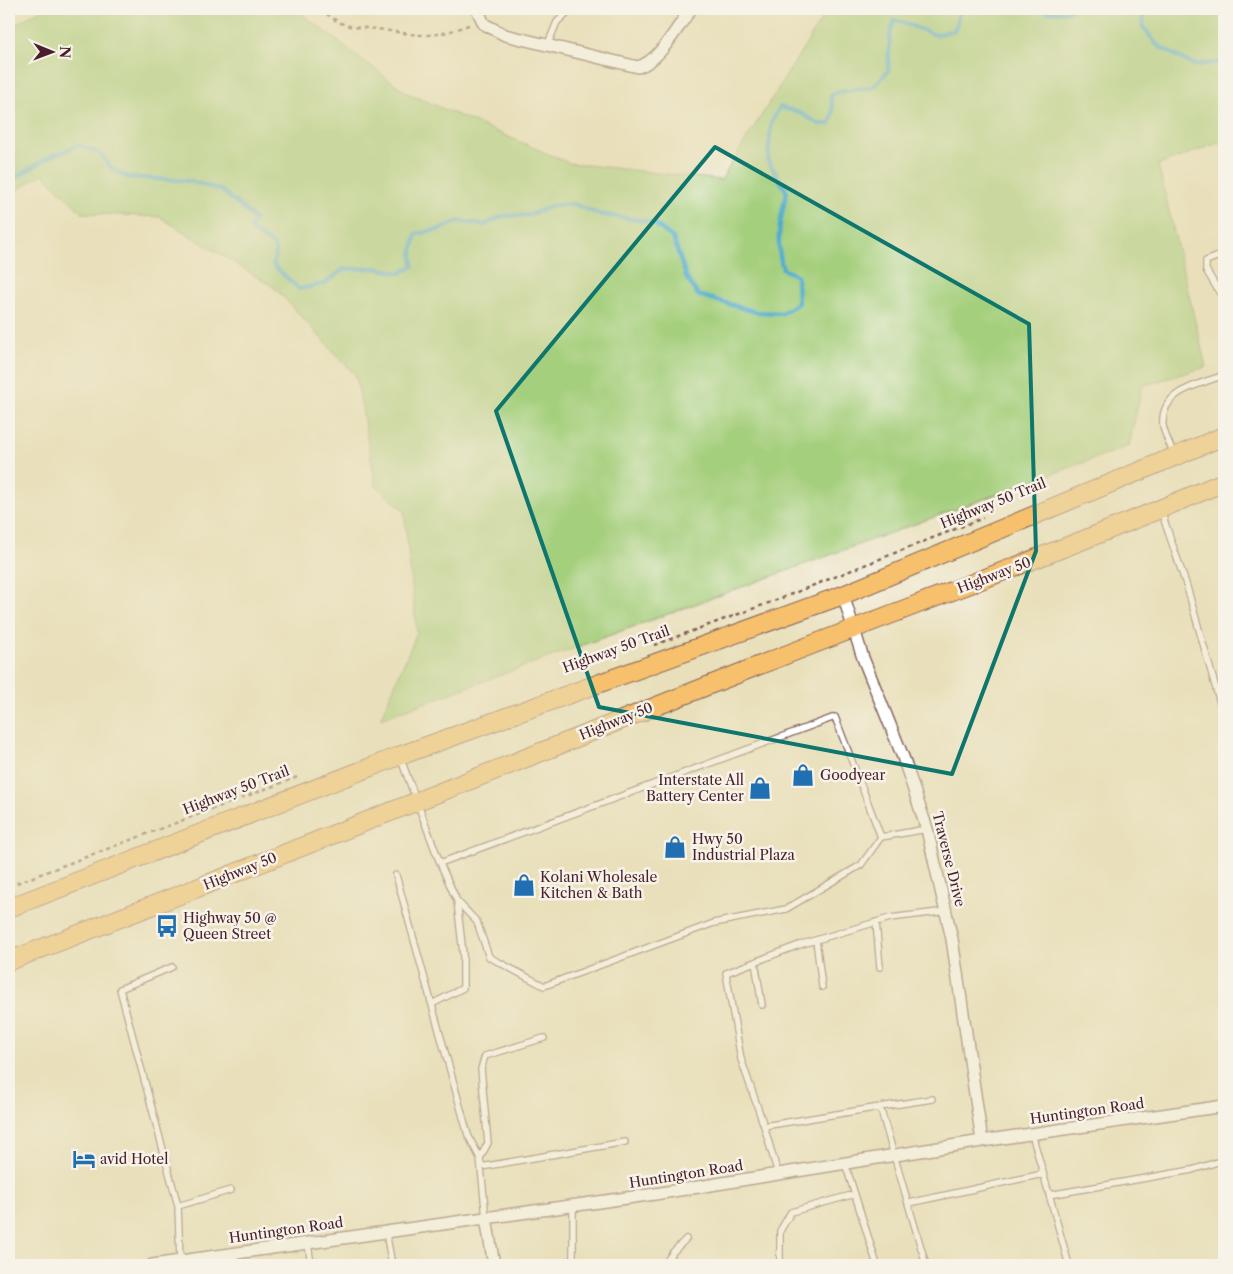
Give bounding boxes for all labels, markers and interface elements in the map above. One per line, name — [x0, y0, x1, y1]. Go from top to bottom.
north arrow — [28, 28, 78, 78]
text: N — [56, 46, 74, 58]
street label: Highway 50 Trail — [937, 474, 1049, 532]
street label: Highway 50 — [954, 553, 1034, 597]
street label: Highway 50 Trail — [560, 621, 672, 677]
street label: Highway 50 — [577, 698, 656, 744]
street label: Highway 50 Trail — [180, 761, 292, 819]
shop icon: Goodyear — [790, 762, 816, 788]
place label: Goodyear — [820, 766, 885, 784]
place label: Interstate All Battery Center — [646, 771, 744, 805]
shop icon: Interstate All Battery Center — [747, 775, 773, 801]
street label: Traverse Drive — [928, 810, 970, 909]
place label: Hwy 50 Industrial Plaza — [692, 830, 796, 864]
shop icon: Hwy 50 Industrial Plaza — [662, 834, 688, 860]
street label: Highway 50 — [201, 848, 280, 894]
place label: Kolani Wholesale Kitchen & Bath — [540, 868, 657, 902]
shop icon: Kolani Wholesale Kitchen & Bath — [511, 872, 537, 898]
place label: Highway 50 @ Queen Street — [183, 909, 277, 943]
bus stop icon: Highway 50 @ Queen Street — [154, 913, 180, 939]
street label: Huntington Road — [1029, 1094, 1146, 1128]
hotel icon: avid Hotel — [71, 1146, 97, 1172]
place label: avid Hotel — [100, 1150, 168, 1168]
street label: Huntington Road — [628, 1156, 745, 1192]
street label: Huntington Road — [228, 1213, 345, 1247]

